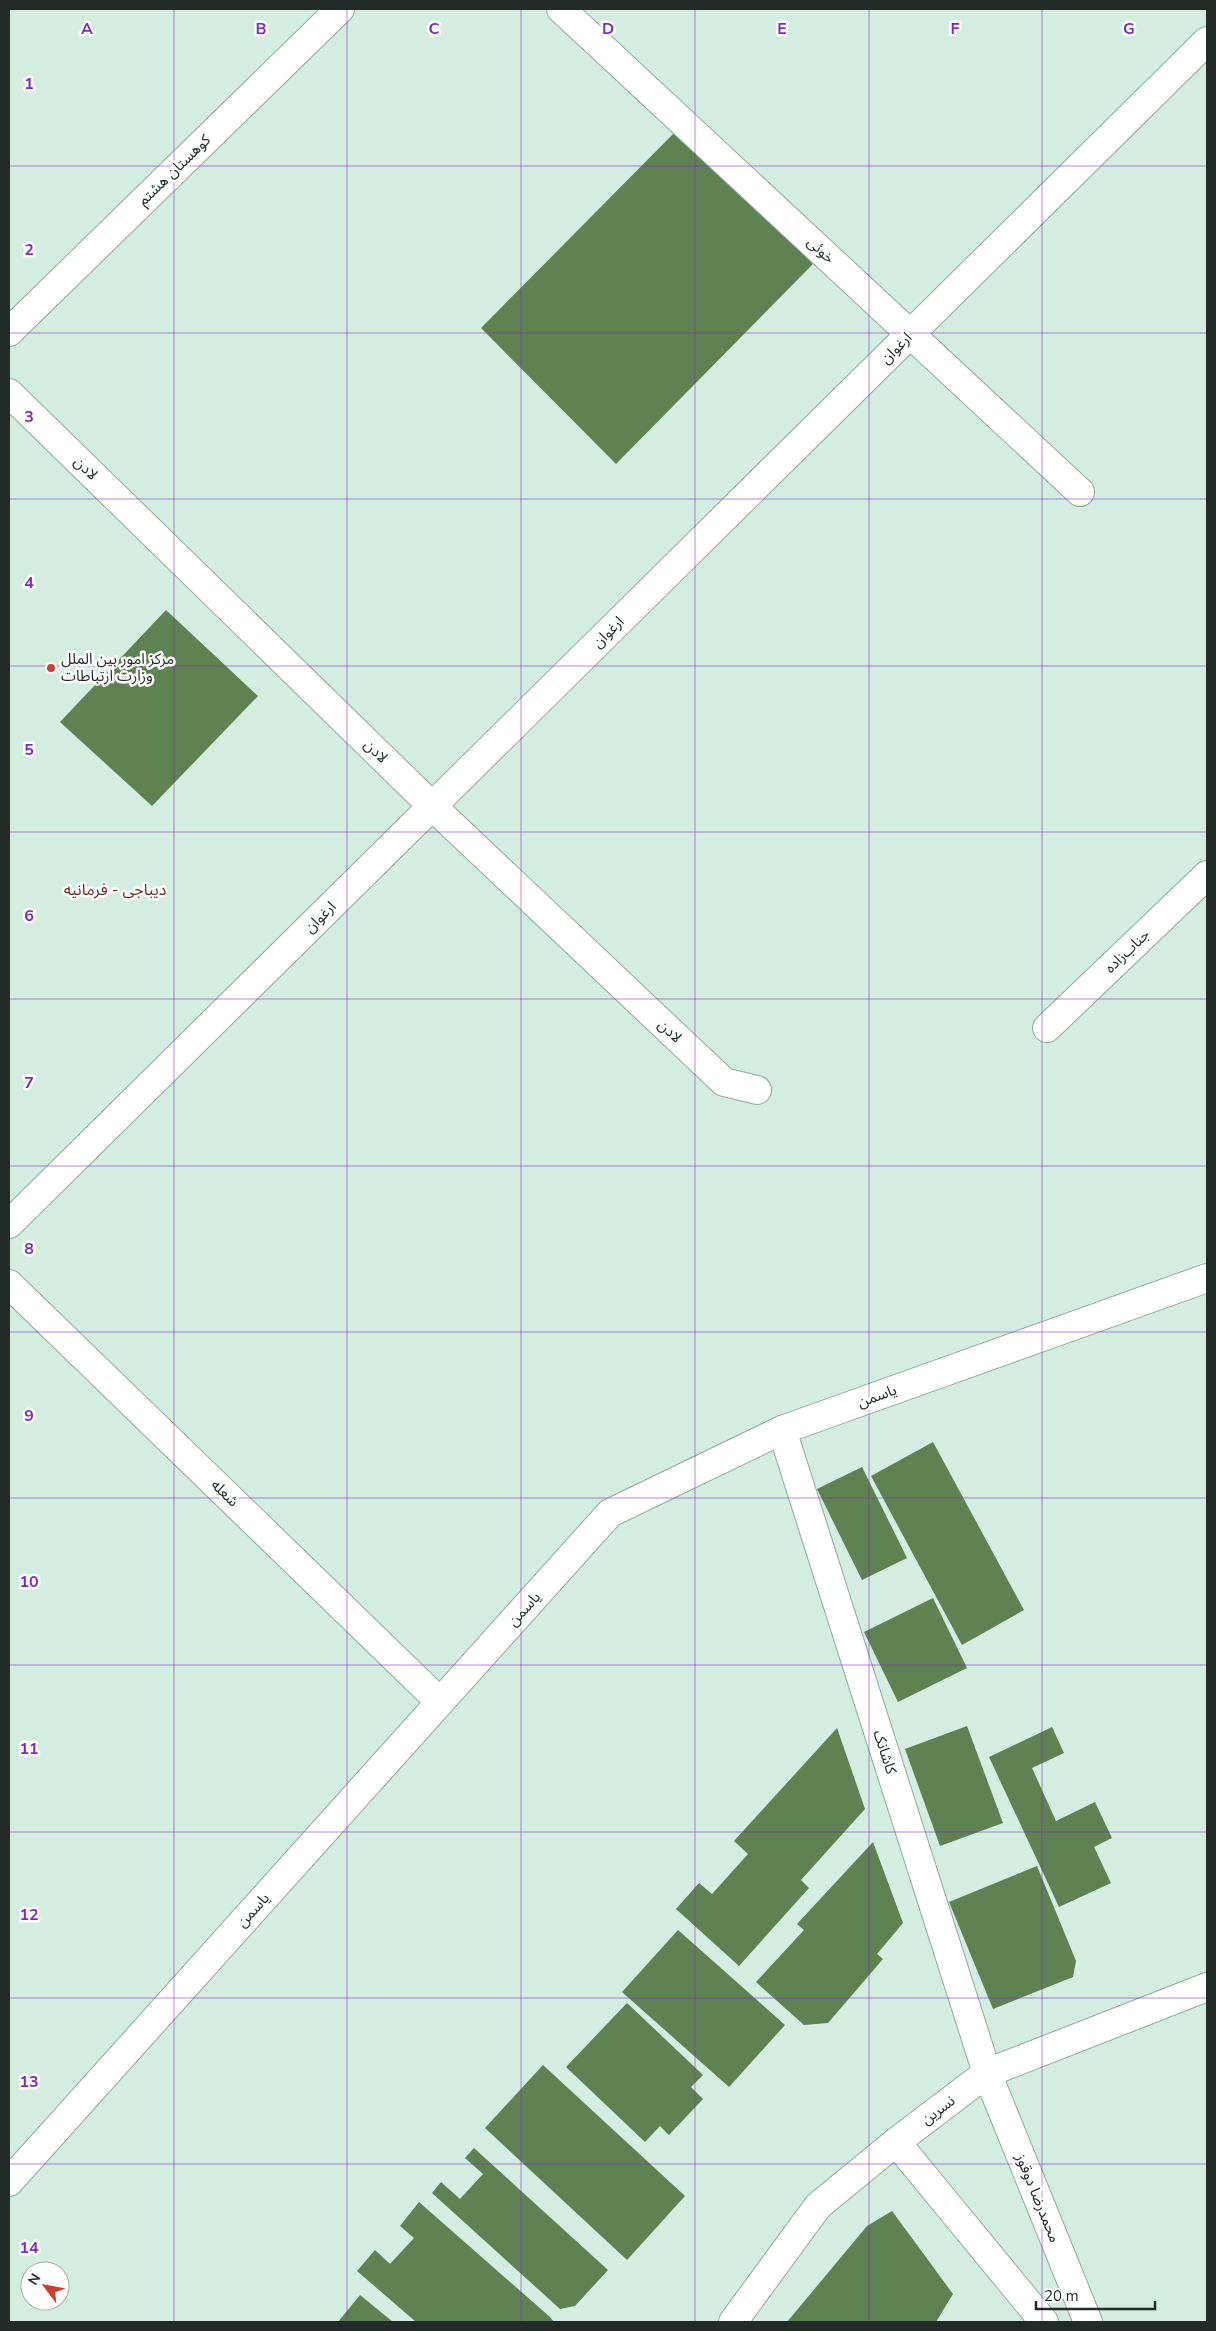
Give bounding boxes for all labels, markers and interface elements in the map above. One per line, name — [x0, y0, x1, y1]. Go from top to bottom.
text: A — [81, 18, 93, 40]
text: B — [255, 18, 267, 40]
text: C — [429, 18, 440, 40]
text: D — [602, 18, 614, 40]
text: E — [777, 18, 787, 40]
text: F — [951, 18, 960, 40]
text: G — [1123, 18, 1135, 40]
text: 1 — [24, 73, 34, 95]
street label: کوهستان هشتم — [133, 130, 216, 211]
street label: خوئی — [803, 232, 839, 268]
text: 2 — [24, 239, 34, 261]
street label: ارغوان — [876, 328, 916, 368]
text: 3 — [24, 406, 34, 428]
street label: لادن — [70, 452, 102, 484]
text: 4 — [24, 572, 34, 594]
street label: ارغوان — [588, 612, 628, 652]
place label: مرکز امور بین الملل وزارت ارتباطات — [61, 649, 174, 686]
marker: مرکز امور بین الملل وزارت ارتباطات — [45, 662, 57, 674]
street label: لادن — [360, 735, 392, 767]
text: 5 — [24, 739, 34, 761]
district label: دیباجی - فرمانیه — [64, 879, 166, 901]
street label: ارغوان — [300, 897, 340, 937]
text: 6 — [24, 905, 34, 927]
street label: جناب‌زاده — [1100, 925, 1154, 977]
street label: لادن — [654, 1015, 686, 1047]
text: 7 — [24, 1072, 34, 1094]
text: 8 — [24, 1238, 34, 1260]
street label: یاسمن — [855, 1380, 899, 1412]
text: 9 — [24, 1405, 34, 1427]
street label: شعله — [207, 1475, 243, 1511]
text: 10 — [19, 1571, 39, 1593]
street label: یاسمن — [503, 1587, 545, 1631]
street label: کاشانک — [868, 1727, 902, 1777]
text: 11 — [19, 1738, 39, 1760]
street label: یاسمن — [232, 1888, 274, 1932]
text: 12 — [19, 1904, 39, 1926]
text: 13 — [19, 2071, 39, 2093]
street label: نسرین — [917, 2091, 959, 2129]
street label: محمدرضا دوقوز — [1011, 2150, 1065, 2245]
text: 14 — [19, 2237, 39, 2259]
north arrow — [20, 2261, 70, 2311]
text: N — [24, 2270, 45, 2289]
scale bar — [1036, 2278, 1155, 2310]
text: 20 m — [1044, 2286, 1079, 2306]

